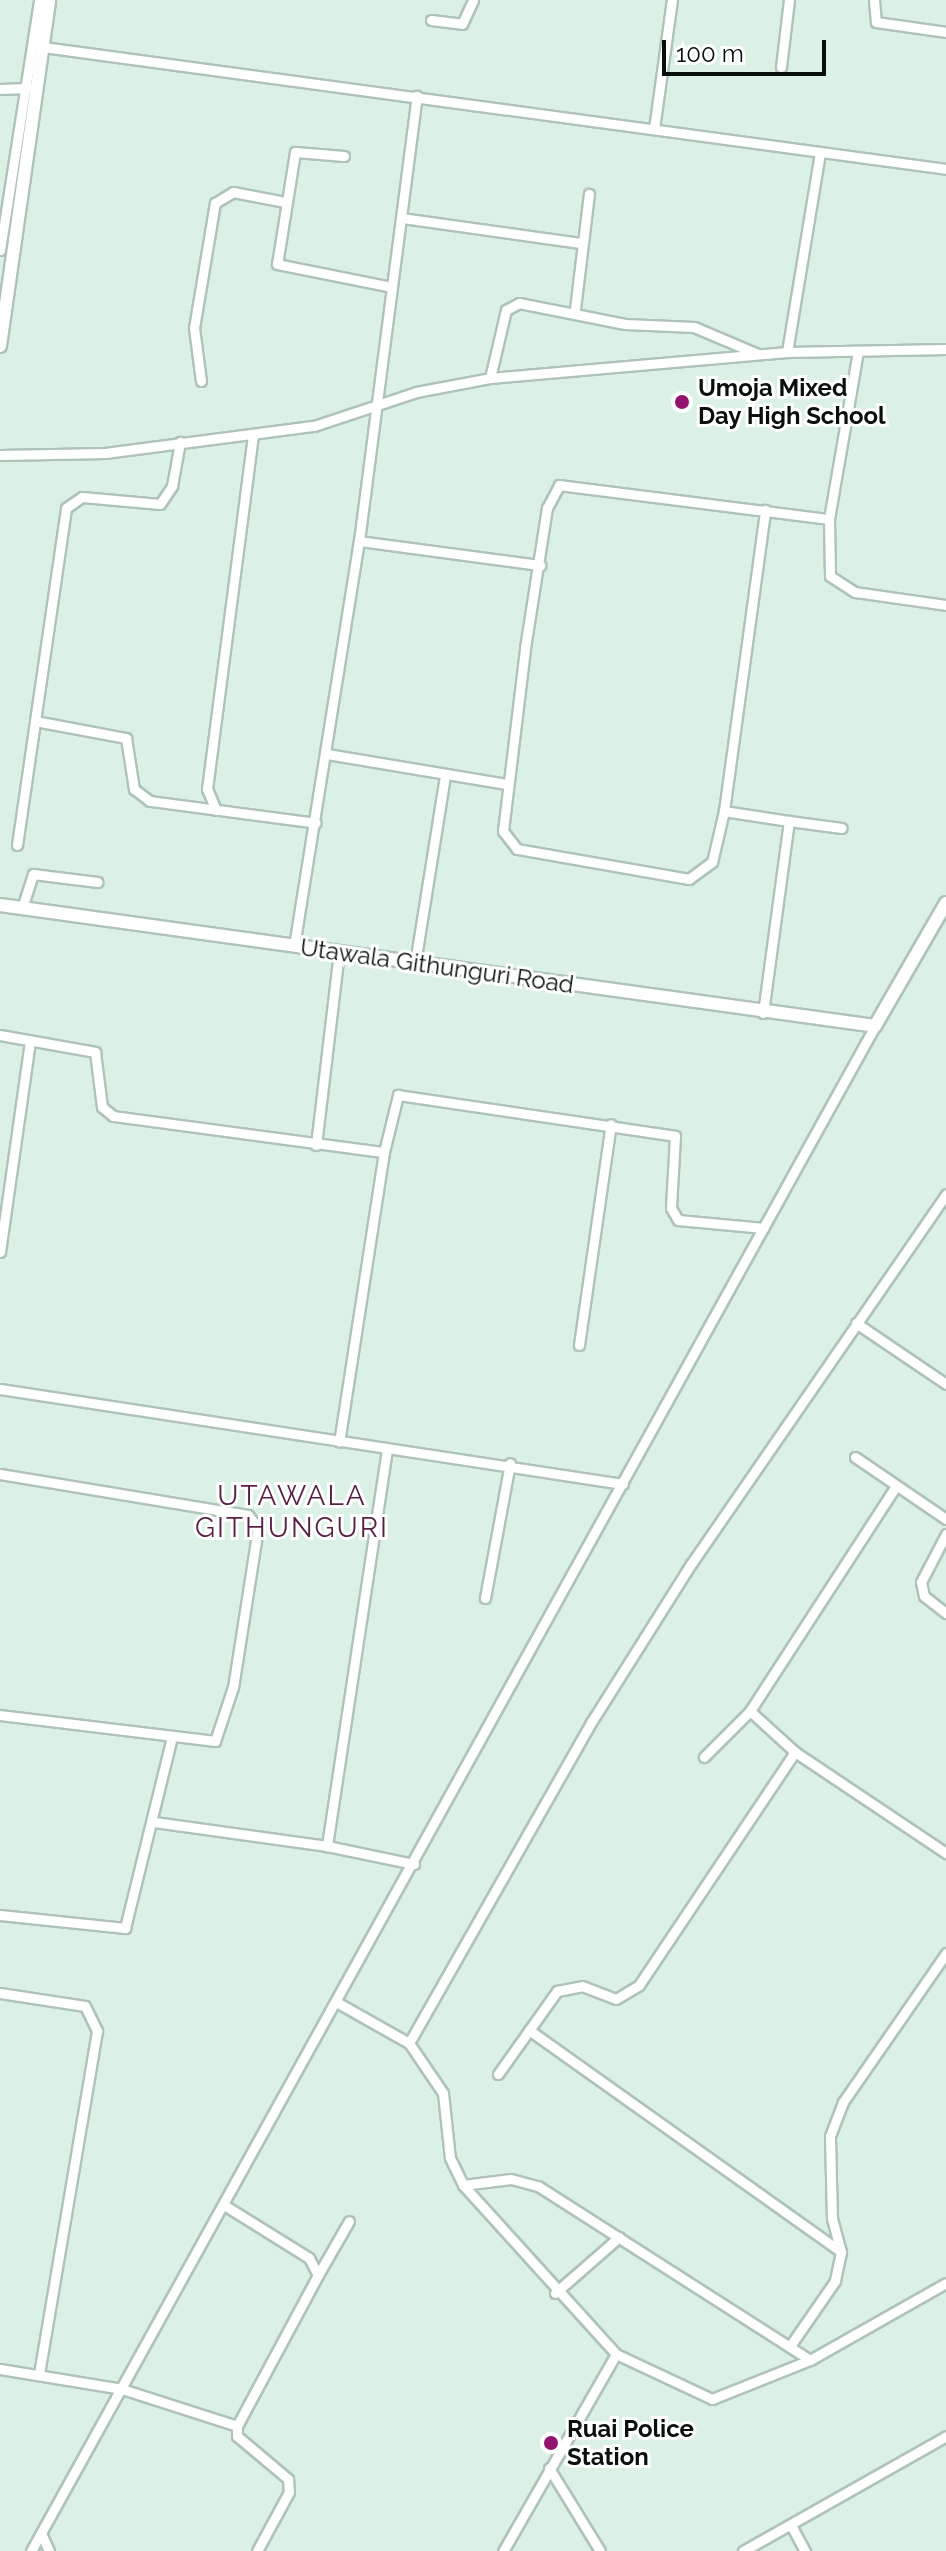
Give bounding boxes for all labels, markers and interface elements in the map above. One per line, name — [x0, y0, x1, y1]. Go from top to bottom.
scale bar — [666, 24, 830, 74]
text: 100 m — [676, 39, 744, 68]
place label: Umoja Mixed Day High School — [698, 374, 886, 430]
marker: Umoja Mixed Day High School — [673, 393, 691, 411]
street label: Utawala Githunguri Road — [298, 933, 576, 999]
district label: UTAWALA GITHUNGURI — [195, 1479, 389, 1545]
place label: Ruai Police Station — [567, 2415, 694, 2471]
marker: Ruai Police Station — [542, 2434, 560, 2452]

